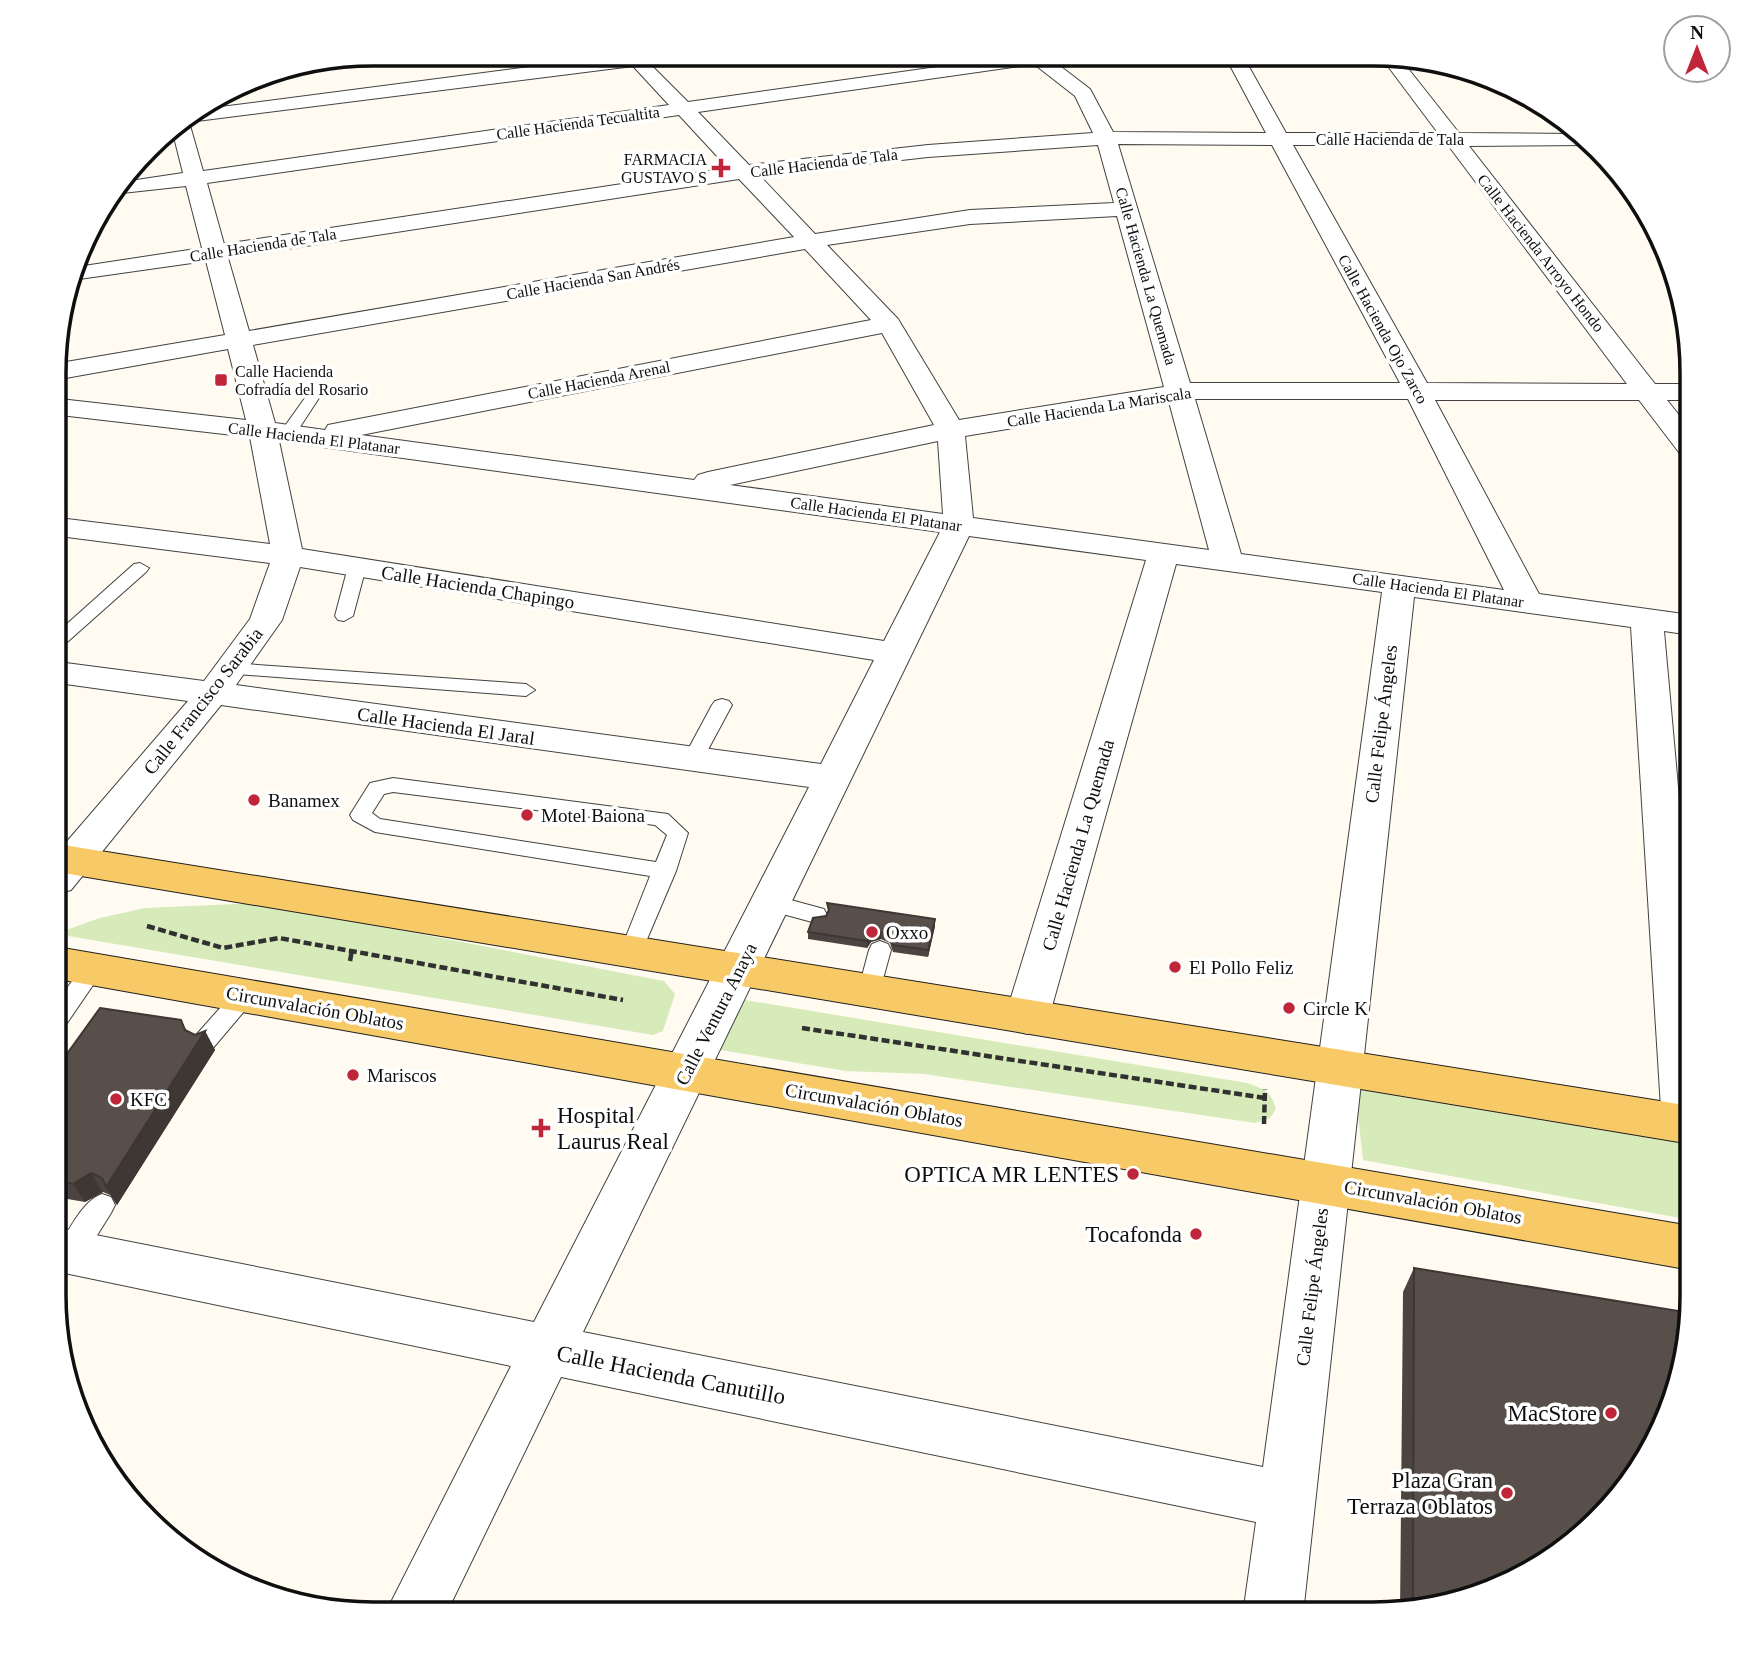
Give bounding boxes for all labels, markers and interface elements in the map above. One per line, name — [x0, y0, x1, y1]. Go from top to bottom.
north arrow — [1662, 14, 1732, 84]
text: N — [1690, 22, 1704, 43]
street label: Calle Hacienda Tecualtita — [495, 103, 661, 143]
street label: Calle Hacienda de Tala — [1316, 131, 1464, 148]
street label: Calle Hacienda de Tala — [749, 146, 899, 180]
place label: FARMACIA GUSTAVO S — [621, 151, 707, 186]
marker: FARMACIA GUSTAVO S — [713, 160, 729, 176]
street label: Calle Hacienda Arroyo Hondo — [1473, 171, 1608, 336]
street label: Calle Hacienda La Quemada — [1112, 185, 1180, 367]
street label: Calle Hacienda de Tala — [188, 225, 338, 265]
street label: Calle Hacienda Ojo Zarco — [1334, 252, 1431, 407]
street label: Calle Hacienda San Andrés — [505, 255, 681, 303]
street label: Calle Hacienda Arenal — [526, 358, 672, 402]
place label: Calle Hacienda Cofradía del Rosario — [235, 363, 368, 398]
marker: Calle Hacienda Cofradía del Rosario — [213, 372, 229, 388]
street label: Calle Hacienda La Mariscala — [1006, 384, 1192, 430]
street label: Calle Hacienda El Platanar — [227, 419, 401, 457]
street label: Calle Hacienda El Platanar — [789, 494, 963, 535]
street label: Calle Hacienda Chapingo — [380, 561, 576, 613]
street label: Calle Hacienda El Platanar — [1351, 570, 1525, 611]
street label: Calle Francisco Sarabia — [139, 623, 267, 779]
street label: Calle Felipe Ángeles — [1361, 644, 1401, 804]
street label: Calle Hacienda El Jaral — [356, 703, 536, 749]
street label: Calle Hacienda La Quemada — [1038, 736, 1118, 953]
place label: Banamex — [268, 790, 340, 811]
marker: Banamex — [246, 792, 262, 808]
place label: Motel Baiona — [541, 805, 646, 826]
marker: Motel Baiona — [519, 807, 535, 823]
place label: Oxxo — [886, 922, 928, 943]
marker: Oxxo — [864, 924, 880, 940]
street label: Calle Ventura Anaya — [671, 939, 761, 1089]
place label: El Pollo Feliz — [1189, 957, 1294, 978]
marker: El Pollo Feliz — [1167, 959, 1183, 975]
street label: Circunvalación Oblatos — [225, 982, 405, 1034]
place label: Circle K — [1303, 998, 1368, 1019]
marker: Circle K — [1281, 1000, 1297, 1016]
place label: Mariscos — [367, 1065, 437, 1086]
marker: Mariscos — [345, 1067, 361, 1083]
street label: Circunvalación Oblatos — [784, 1079, 964, 1131]
place label: KFC — [130, 1089, 167, 1110]
marker: KFC — [108, 1091, 124, 1107]
place label: Hospital Laurus Real — [557, 1103, 669, 1154]
marker: Hospital Laurus Real — [531, 1118, 551, 1138]
place label: OPTICA MR LENTES — [904, 1162, 1119, 1187]
marker: OPTICA MR LENTES — [1125, 1166, 1141, 1182]
street label: Circunvalación Oblatos — [1343, 1176, 1523, 1228]
street label: Calle Felipe Ángeles — [1292, 1207, 1332, 1367]
place label: Tocafonda — [1085, 1222, 1182, 1247]
marker: Tocafonda — [1188, 1226, 1204, 1242]
street label: Calle Hacienda Canutillo — [555, 1341, 787, 1409]
place label: MacStore — [1508, 1401, 1597, 1426]
marker: MacStore — [1603, 1405, 1619, 1421]
place label: Plaza Gran Terraza Oblatos — [1347, 1468, 1493, 1519]
marker: Plaza Gran Terraza Oblatos — [1499, 1485, 1515, 1501]

